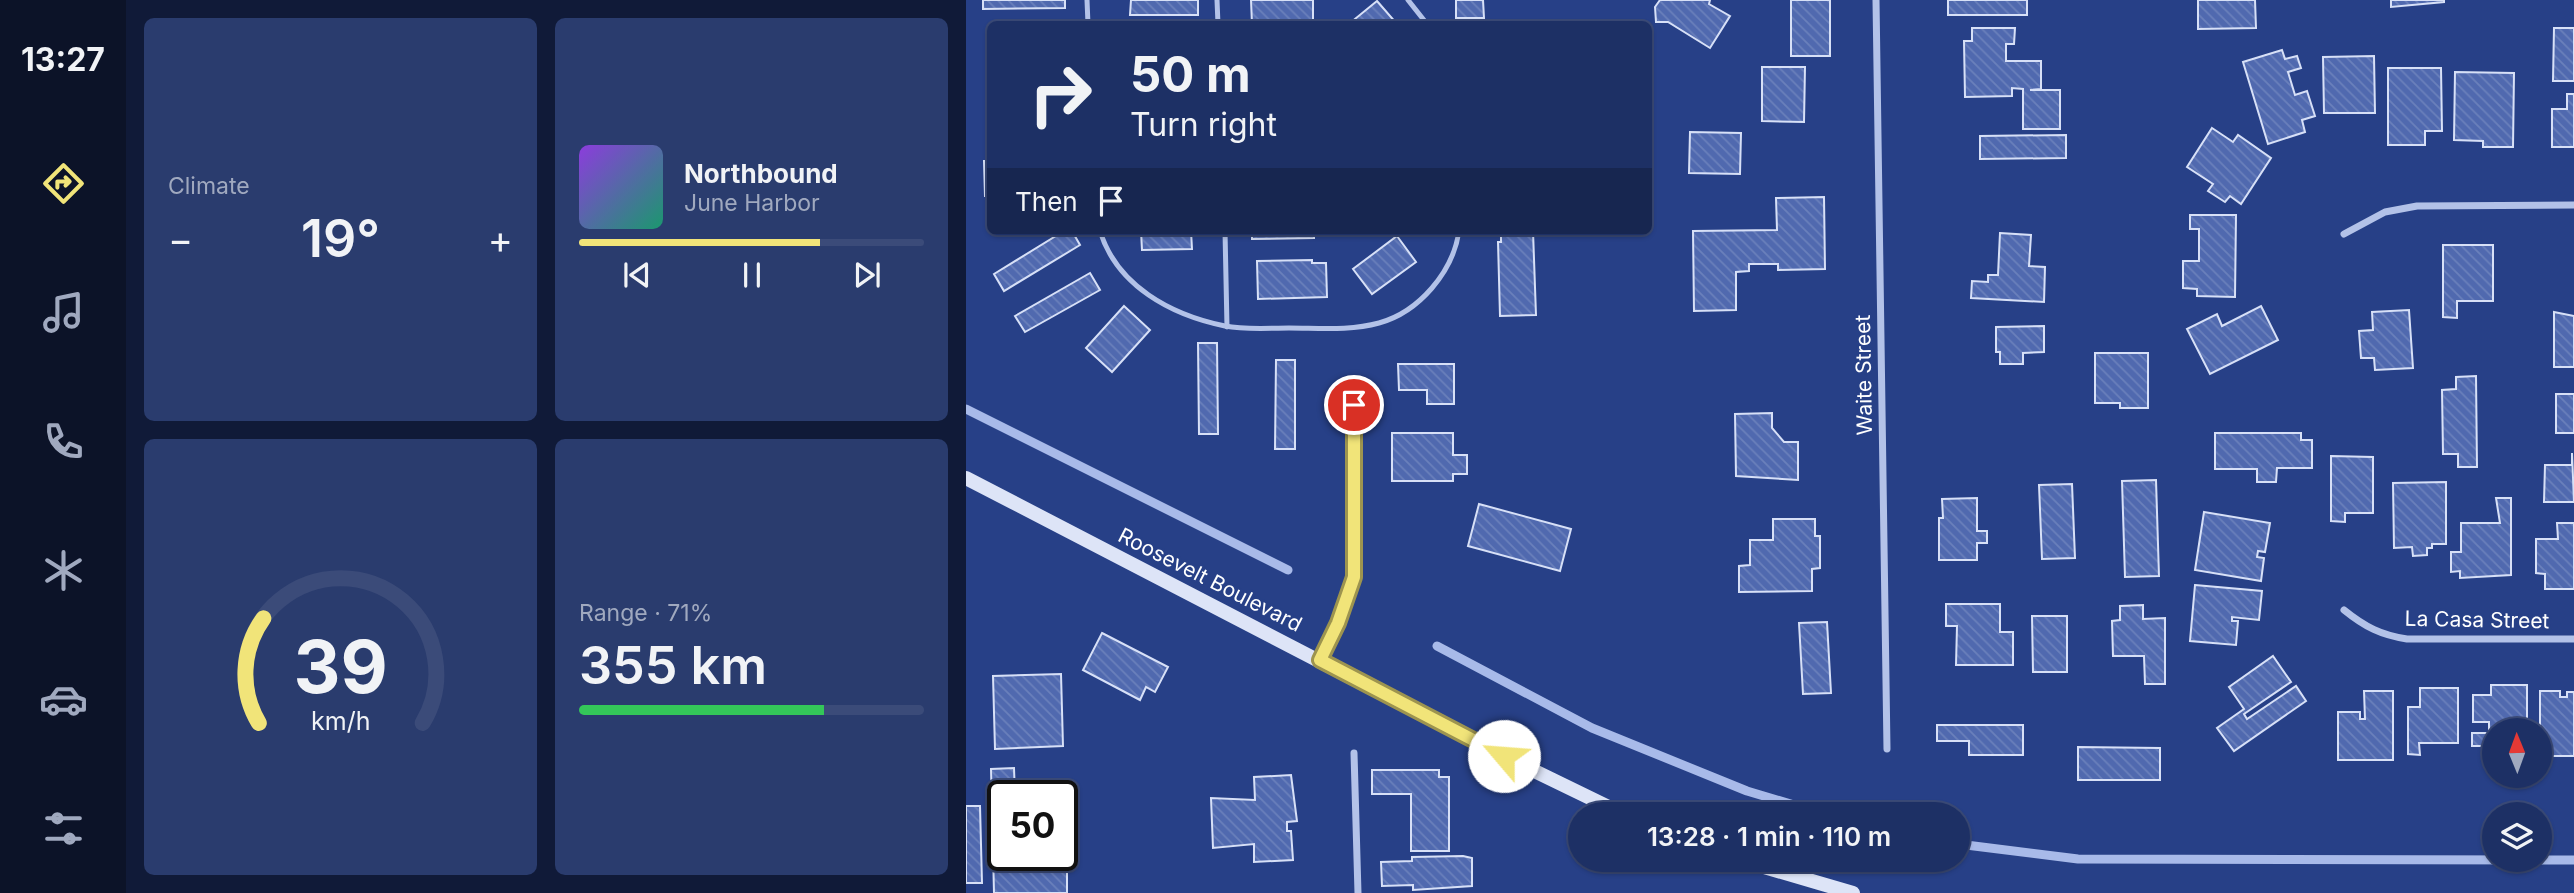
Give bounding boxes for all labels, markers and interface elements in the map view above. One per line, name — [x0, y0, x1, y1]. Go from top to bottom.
text: 13:27 — [21, 40, 105, 79]
text: 50 m — [1130, 45, 1251, 104]
icon: right — [1015, 49, 1106, 140]
text: Turn right — [1130, 105, 1277, 144]
text: Northbound — [684, 158, 838, 189]
icon: directions — [39, 159, 88, 208]
text: Climate — [168, 172, 250, 200]
icon: arrive — [1092, 182, 1130, 220]
text: Then — [1015, 186, 1078, 217]
text: June Harbor — [684, 189, 820, 217]
text: 19° — [301, 207, 380, 270]
text: − — [168, 216, 193, 262]
text: + — [488, 216, 513, 262]
icon: previous — [618, 256, 656, 294]
icon: pause — [733, 256, 771, 294]
icon: next — [848, 256, 886, 294]
icon: music — [39, 288, 88, 337]
street label: Waite Street — [1850, 314, 1877, 436]
pin — [1324, 375, 1384, 435]
icon: arrive — [1335, 386, 1373, 424]
icon: phone — [39, 417, 88, 466]
street label: Roosevelt Boulevard — [1114, 522, 1306, 637]
icon: climate — [39, 546, 88, 595]
text: Range · 71% — [579, 599, 712, 627]
street label: La Casa Street — [2404, 606, 2550, 633]
text: 39 — [293, 622, 388, 711]
text: 355 km — [579, 634, 767, 697]
icon: car — [39, 675, 88, 724]
text: km/h — [311, 706, 370, 736]
north arrow — [2482, 718, 2552, 788]
map controls — [2482, 718, 2552, 872]
position arrow — [1467, 719, 1541, 793]
speed limit sign: 50 — [987, 780, 1078, 871]
button: layers — [2482, 802, 2552, 872]
icon: filters — [39, 804, 88, 853]
text: 13:28 · 1 min · 110 m — [1647, 821, 1891, 852]

